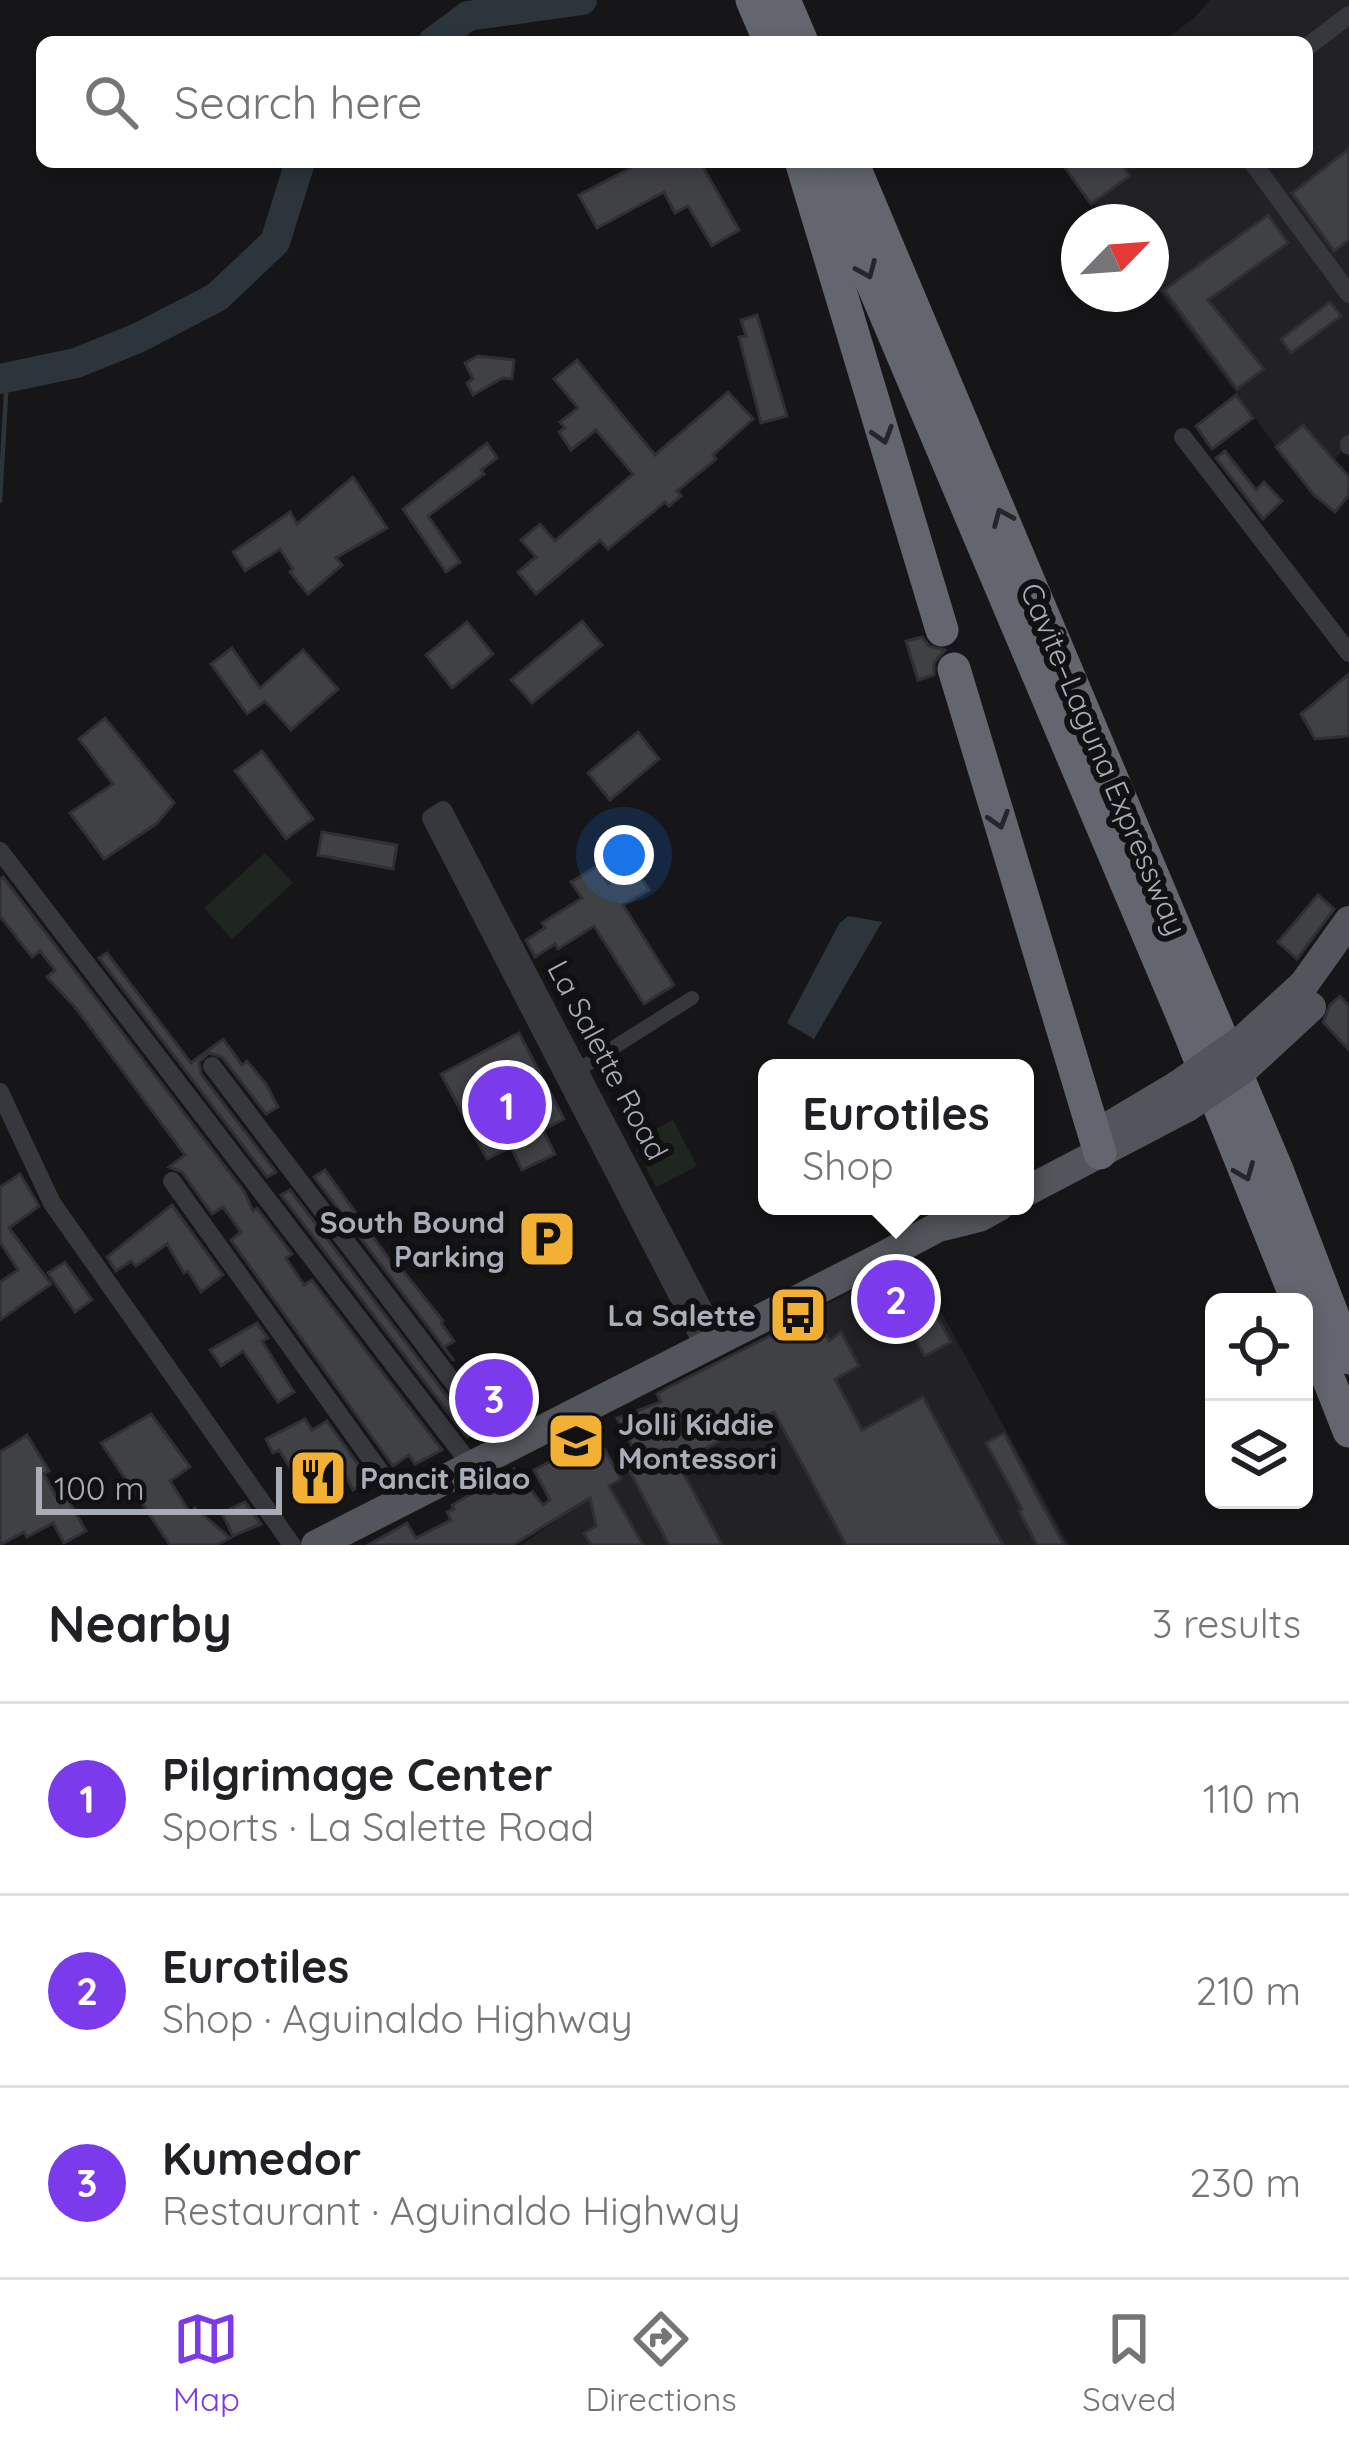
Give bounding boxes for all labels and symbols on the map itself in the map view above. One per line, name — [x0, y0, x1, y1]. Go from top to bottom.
north arrow — [1061, 204, 1169, 312]
one-way arrow — [852, 257, 876, 279]
one-way arrow — [869, 424, 894, 445]
one-way arrow — [992, 508, 1016, 529]
street label: Cavite–Laguna Expressway — [1012, 577, 1196, 941]
one-way arrow — [985, 809, 1010, 830]
your location — [594, 825, 654, 885]
street label: La Salette Road — [539, 954, 677, 1166]
pin: 1 — [468, 1060, 546, 1150]
one-way arrow — [1231, 1160, 1256, 1181]
place label: South Bound Parking — [320, 1203, 505, 1275]
parking icon: South Bound Parking — [516, 1208, 578, 1270]
pin: 2 — [857, 1254, 935, 1344]
bus stop icon: La Salette — [767, 1284, 829, 1346]
place label: La Salette — [608, 1296, 756, 1334]
pin: 3 — [455, 1353, 533, 1443]
place label: Jolli Kiddie Montessori — [618, 1405, 777, 1477]
school or university icon: Jolli Kiddie Montessori — [545, 1410, 607, 1472]
restaurant icon: Pancit Bilao — [287, 1447, 349, 1509]
place label: Pancit Bilao — [360, 1459, 530, 1497]
scale bar — [36, 1461, 282, 1514]

